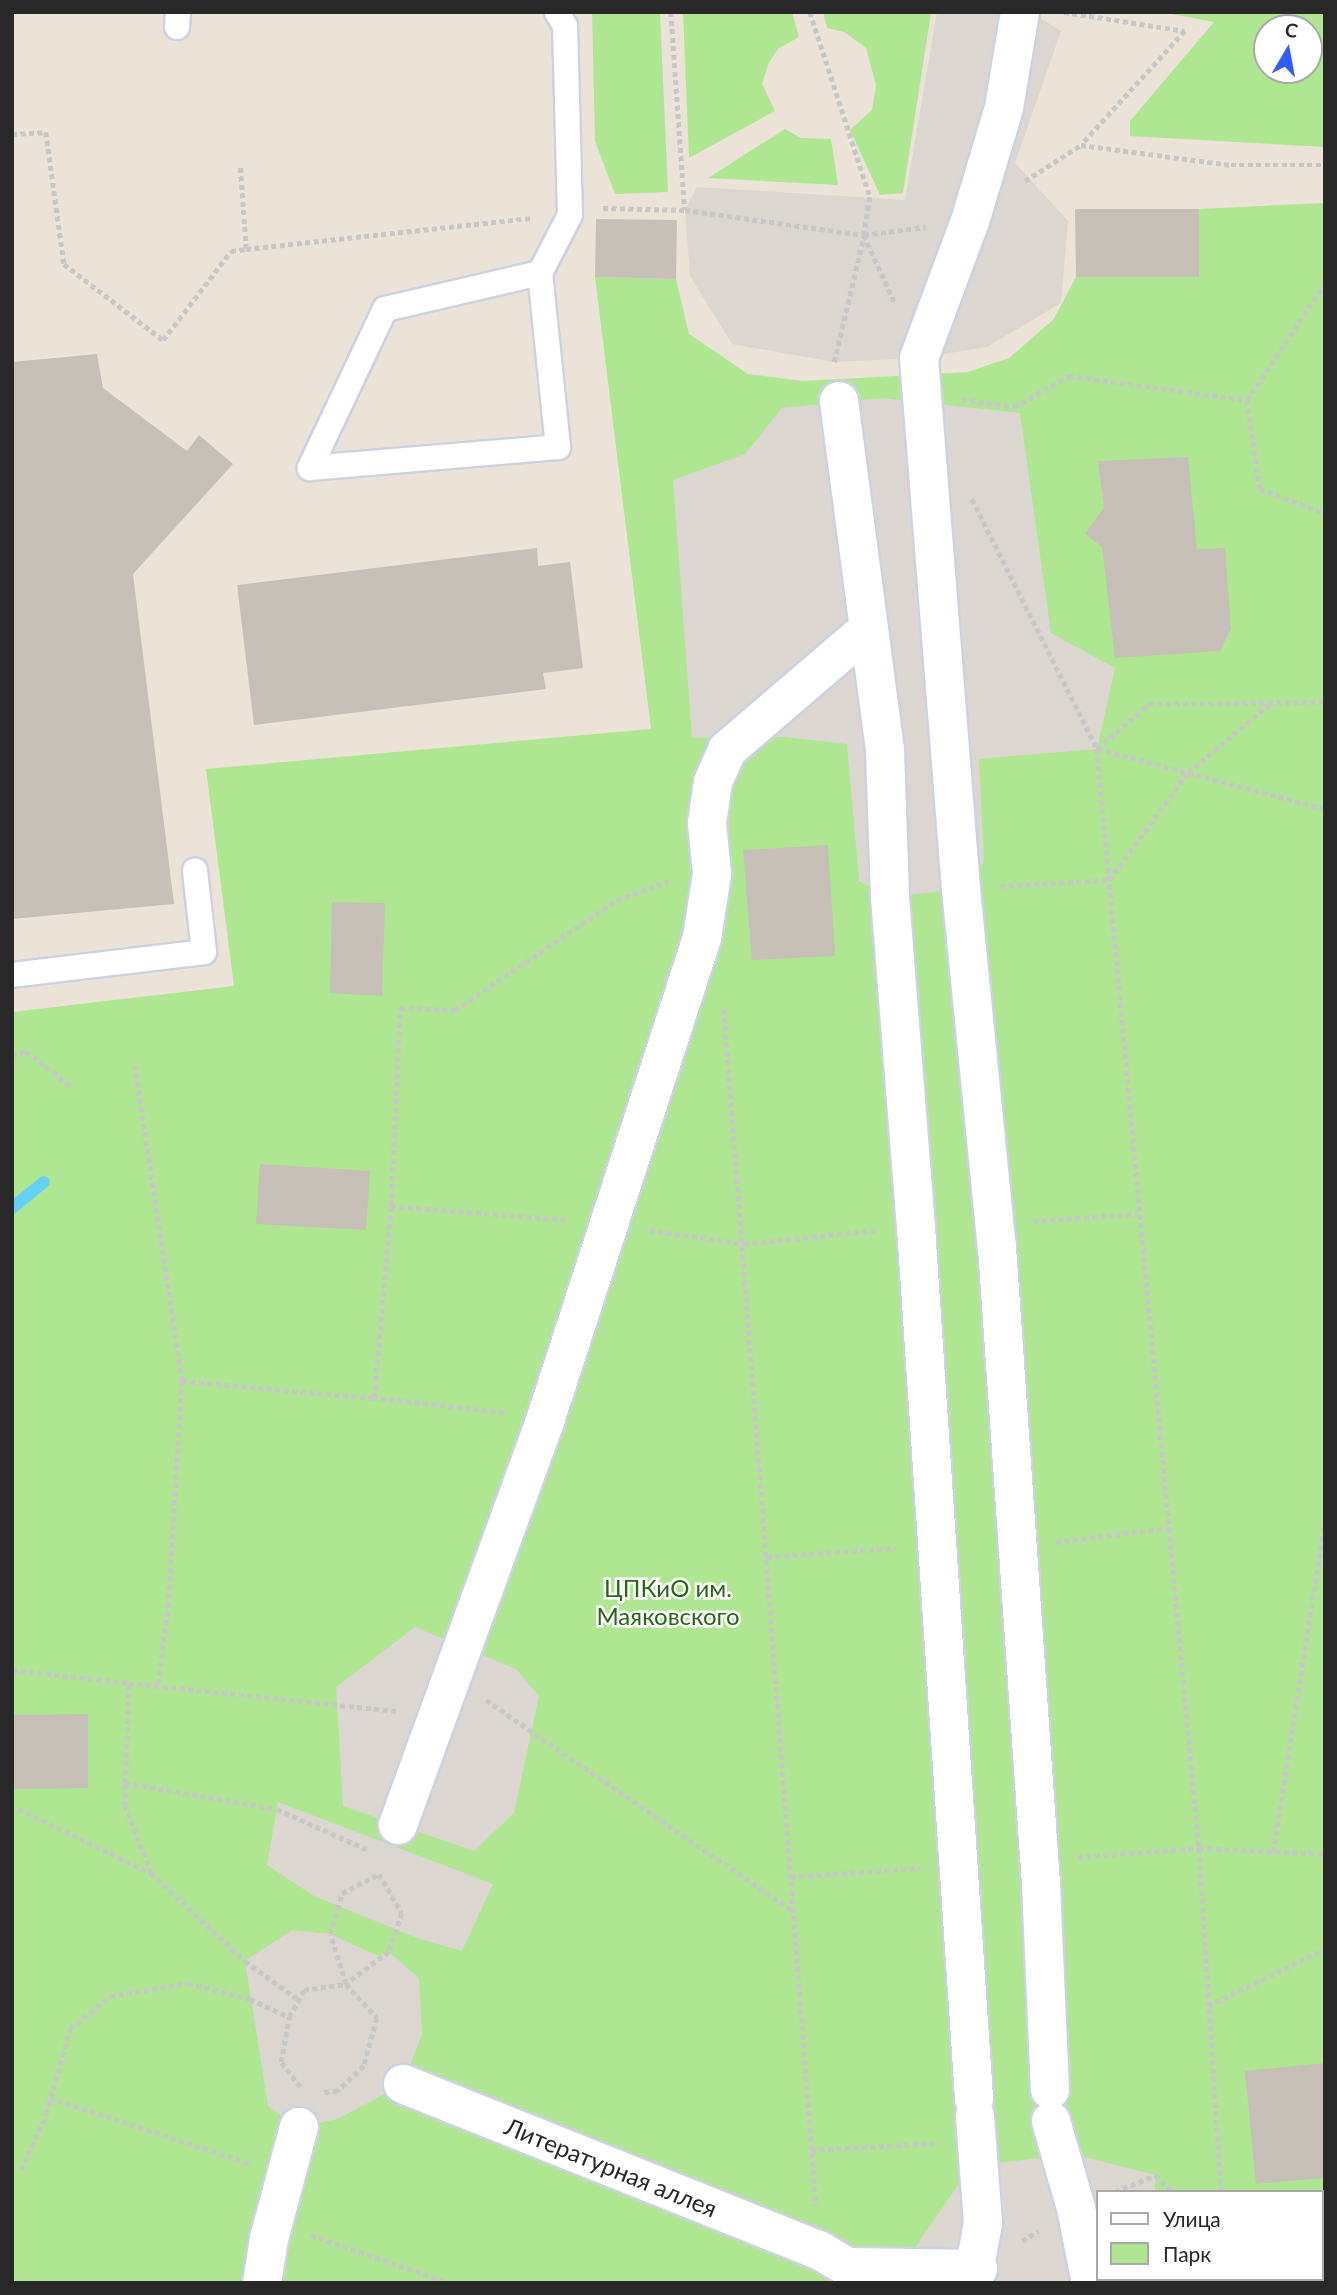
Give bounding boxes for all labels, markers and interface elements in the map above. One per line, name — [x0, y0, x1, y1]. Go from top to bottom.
north arrow — [1253, 14, 1323, 84]
text: С — [1283, 17, 1300, 42]
park label: ЦПКиО им. Маяковского — [596, 1574, 740, 1630]
street label: Литературная аллея — [501, 2111, 721, 2223]
legend — [1096, 2190, 1323, 2281]
text: Улица — [1163, 2206, 1221, 2231]
text: Парк — [1163, 2241, 1211, 2266]

